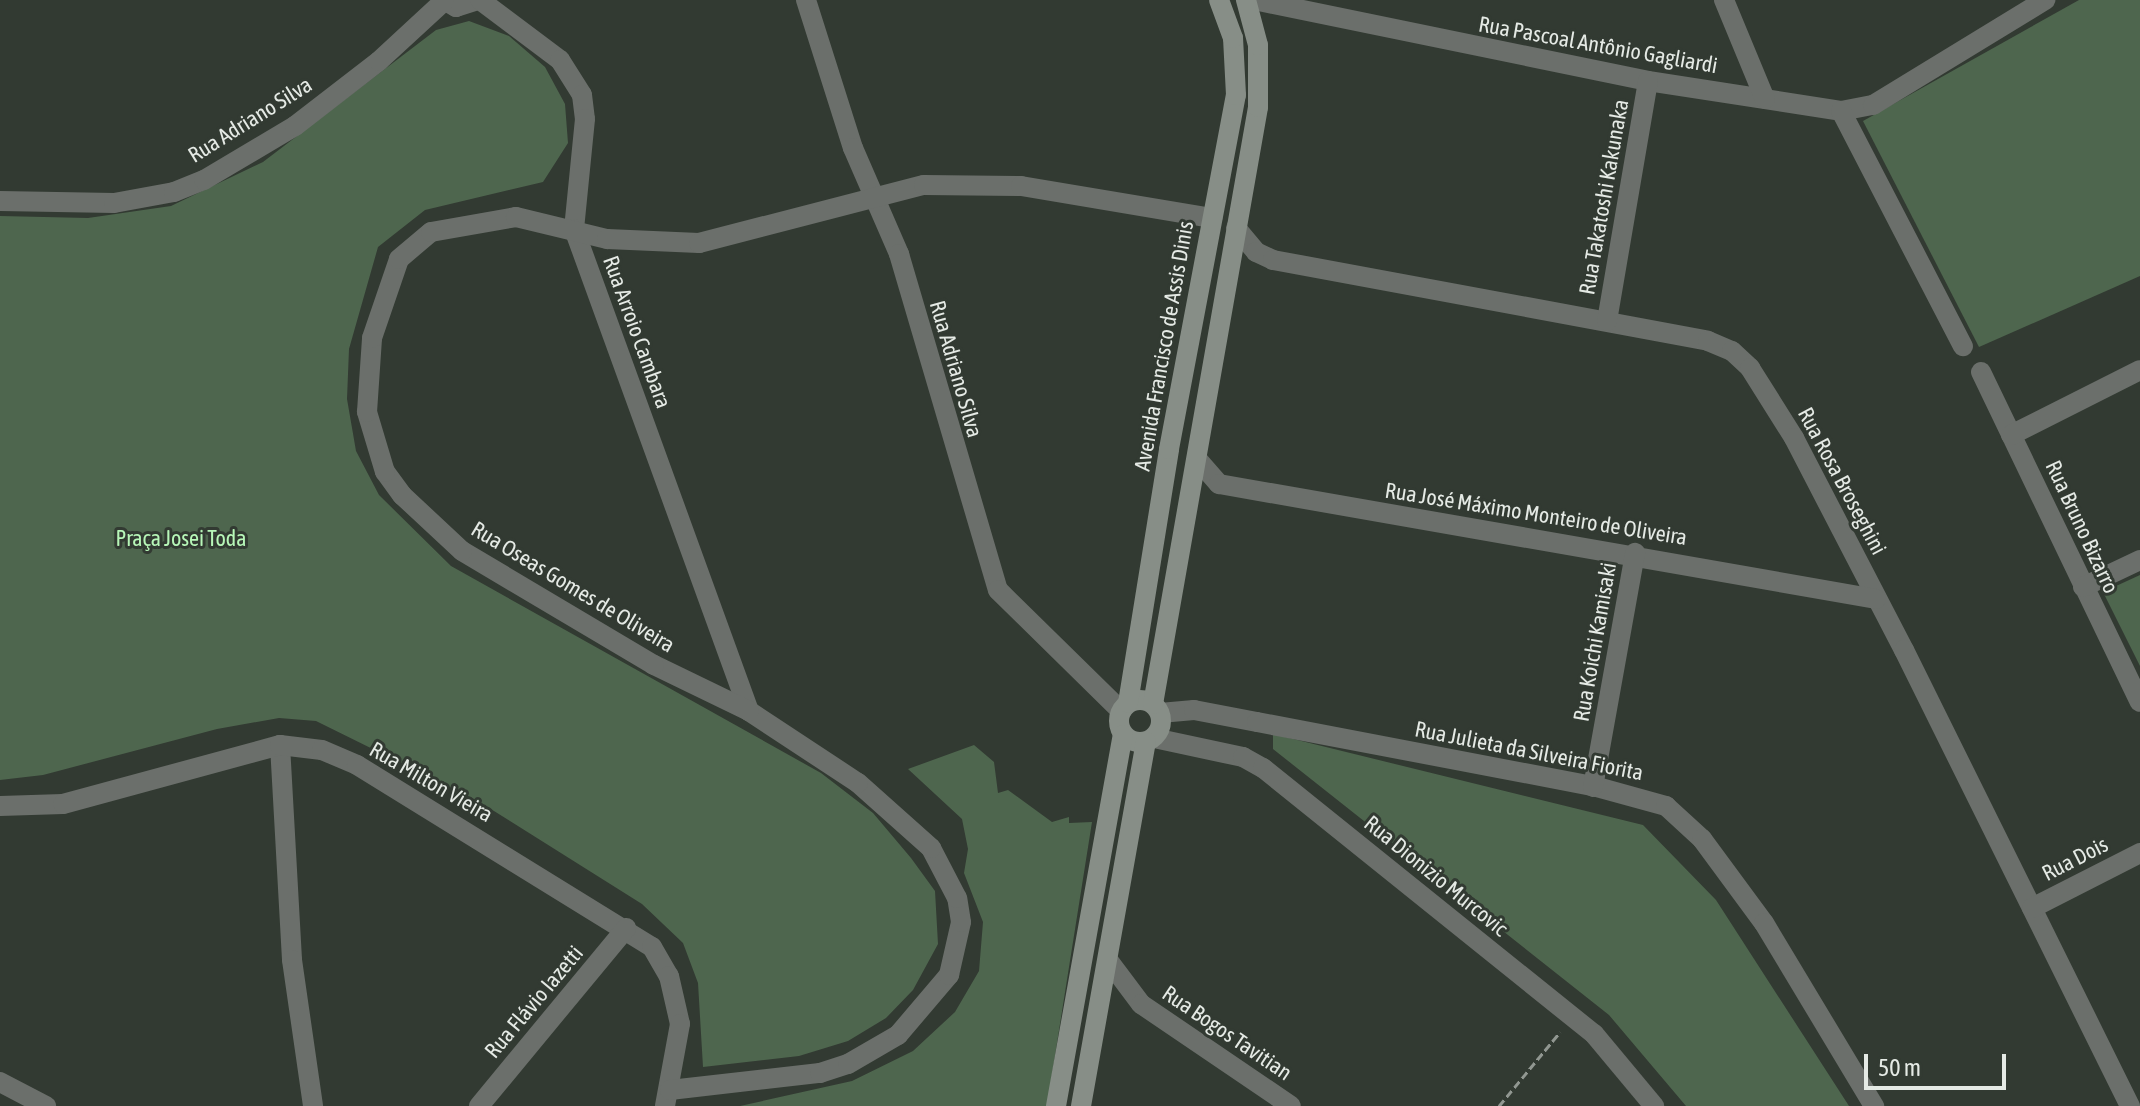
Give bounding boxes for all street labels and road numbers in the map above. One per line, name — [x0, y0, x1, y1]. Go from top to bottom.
street label: Rua Pascoal Antônio Gagliardi — [1476, 11, 1720, 79]
street label: Rua Adriano Silva — [183, 71, 317, 169]
street label: Rua Takatoshi Kakunaka — [1574, 97, 1634, 297]
street label: Avenida Francisco de Assis Dinis — [1129, 219, 1199, 473]
street label: Rua Arroio Cambara — [597, 252, 677, 412]
street label: Rua Adriano Silva — [924, 298, 988, 440]
street label: Rua Rosa Broseghini — [1792, 403, 1892, 559]
street label: Rua Bruno Bizarro — [2040, 456, 2124, 598]
street label: Rua José Máximo Monteiro de Oliveira — [1383, 477, 1689, 551]
street label: Rua Oseas Gomes de Oliveira — [467, 516, 679, 658]
street label: Rua Koichi Kamisaki — [1568, 560, 1622, 724]
street label: Rua Julieta da Silveira Fiorita — [1413, 716, 1645, 786]
street label: Rua Milton Vieira — [365, 736, 497, 828]
street label: Rua Dionizio Murcovic — [1359, 810, 1513, 942]
street label: Rua Dois — [2038, 831, 2112, 887]
street label: Rua Flávio Iazetti — [479, 940, 589, 1064]
street label: Rua Bogos Tavitian — [1157, 980, 1297, 1086]

